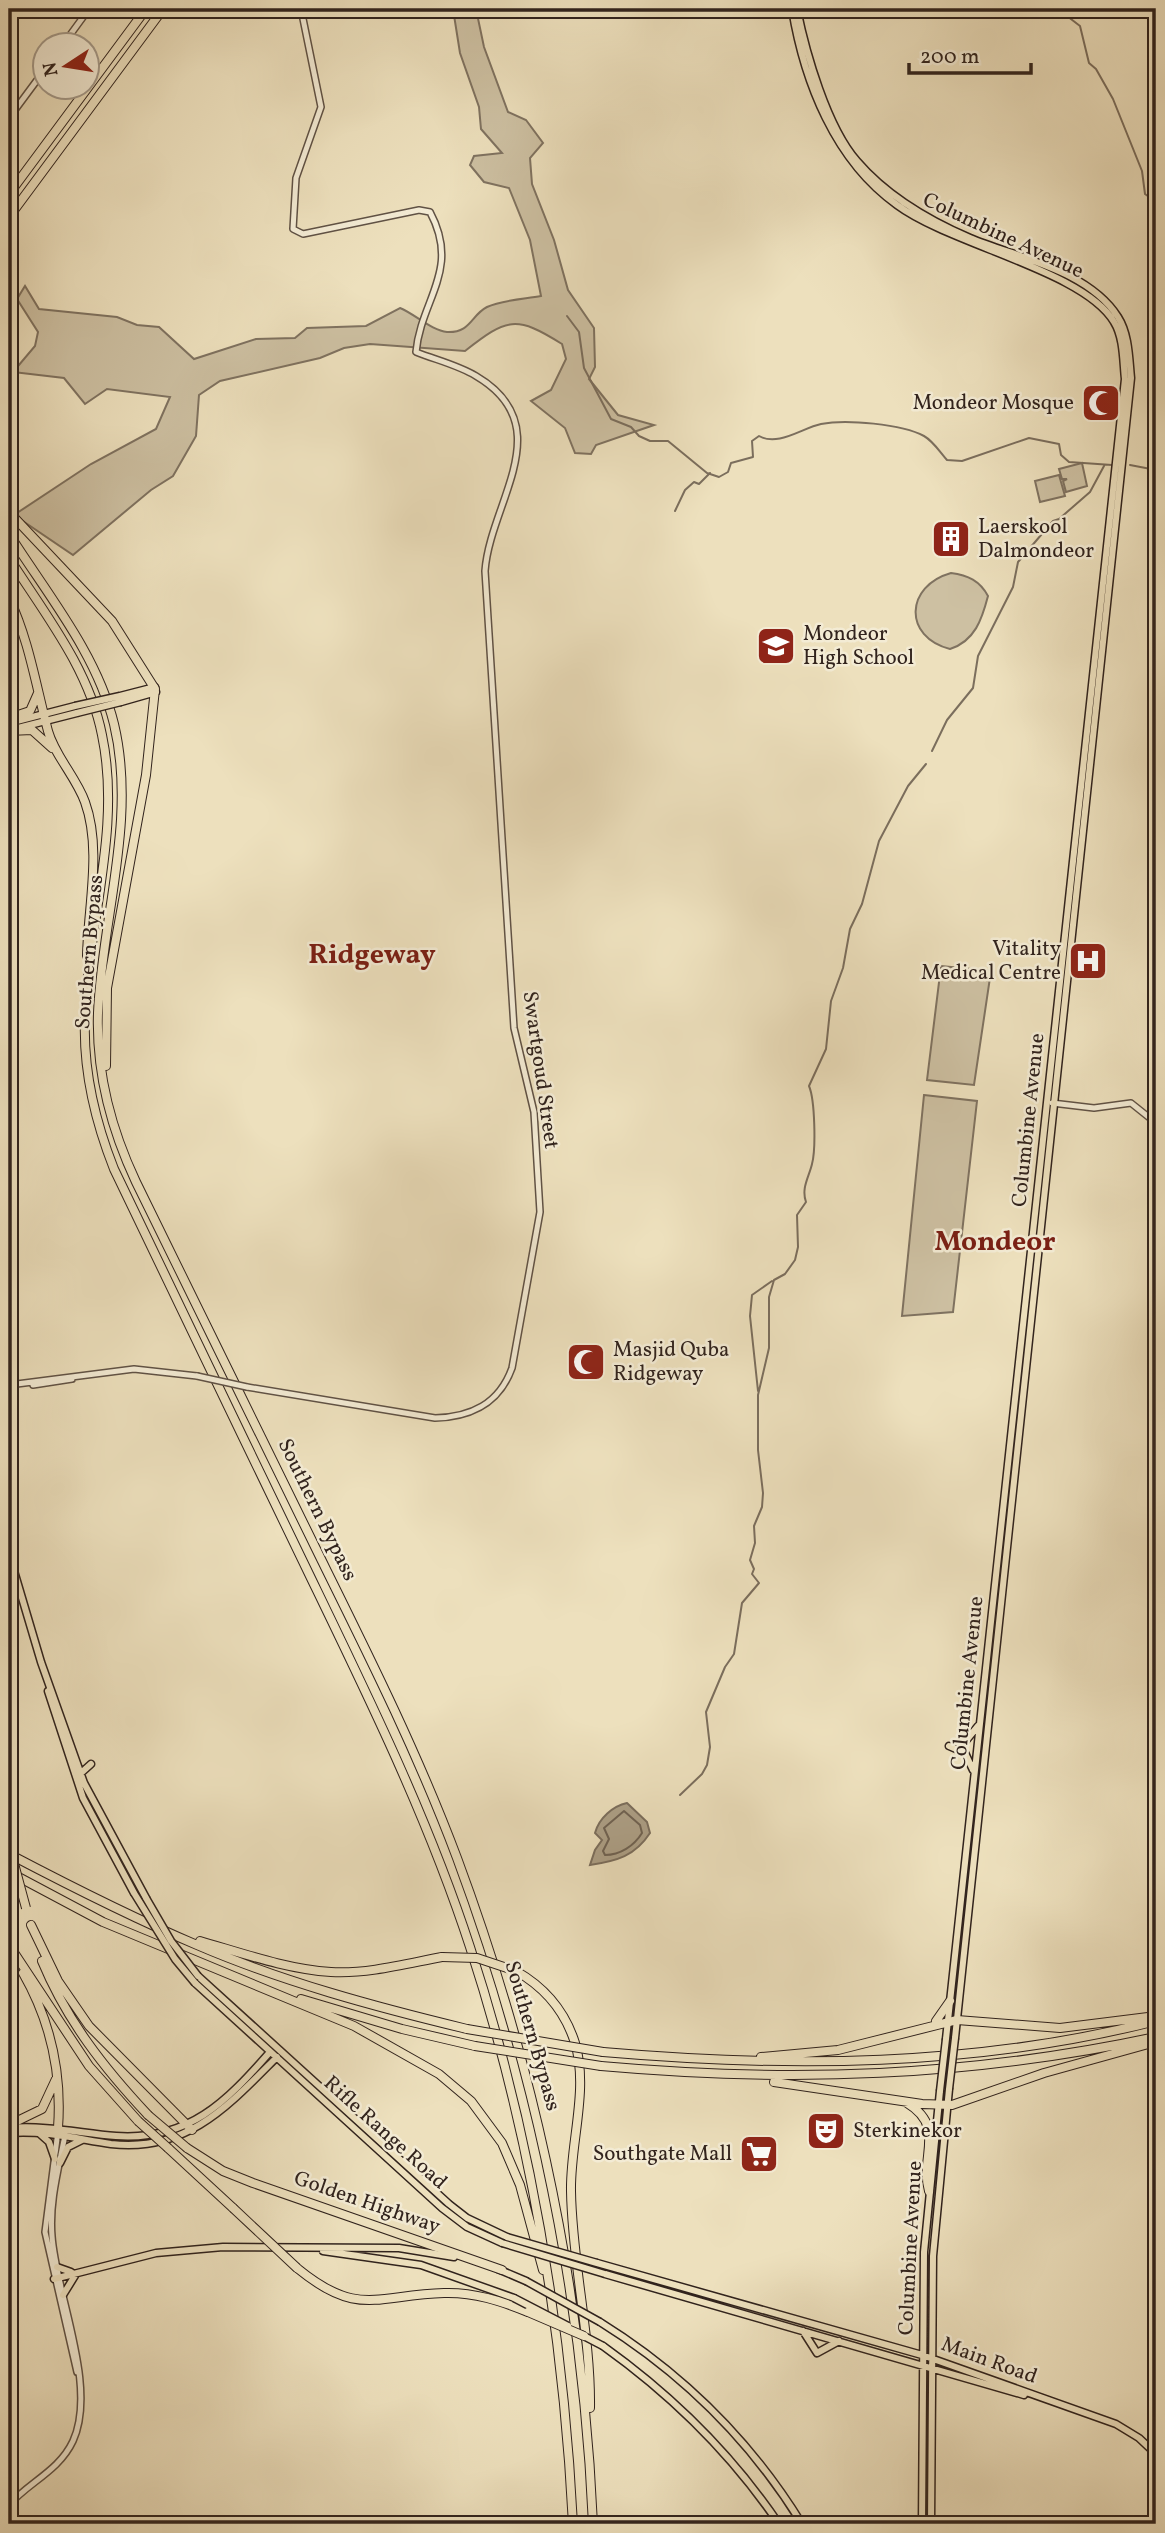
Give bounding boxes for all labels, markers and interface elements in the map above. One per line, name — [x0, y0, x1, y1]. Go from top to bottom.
north arrow — [32, 32, 102, 102]
scale bar — [909, 32, 1032, 76]
text: 200 m — [920, 43, 980, 72]
text: N — [37, 59, 65, 79]
street label: Columbine Avenue — [918, 186, 1088, 286]
mosque icon: Mondeor Mosque — [1080, 382, 1122, 424]
place label: Mondeor Mosque — [913, 389, 1074, 418]
place label: Laerskool Dalmondeor — [978, 513, 1094, 566]
building icon: Laerskool Dalmondeor — [930, 518, 972, 560]
place label: Mondeor High School — [803, 620, 914, 673]
school or university icon: Mondeor High School — [755, 625, 797, 667]
street label: Southern Bypass — [69, 874, 111, 1030]
place label: Vitality Medical Centre — [921, 935, 1062, 988]
district label: Ridgeway — [308, 936, 436, 975]
hospital icon: Vitality Medical Centre — [1067, 940, 1109, 982]
street label: Swartgoud Street — [515, 989, 565, 1151]
street label: Columbine Avenue — [1005, 1032, 1053, 1208]
district label: Mondeor — [935, 1223, 1055, 1262]
place label: Masjid Quba Ridgeway — [613, 1336, 729, 1389]
mosque icon: Masjid Quba Ridgeway — [565, 1341, 607, 1383]
street label: Southern Bypass — [270, 1434, 364, 1586]
street label: Columbine Avenue — [944, 1595, 992, 1771]
street label: Southern Bypass — [497, 1958, 567, 2114]
street label: Rifle Range Road — [317, 2069, 453, 2197]
theatre icon: Sterkinekor — [805, 2110, 847, 2152]
place label: Sterkinekor — [853, 2117, 962, 2146]
supermarket icon: Southgate Mall — [738, 2133, 780, 2175]
place label: Southgate Mall — [593, 2140, 732, 2169]
street label: Columbine Avenue — [892, 2160, 930, 2336]
street label: Golden Highway — [290, 2164, 445, 2242]
street label: Main Road — [937, 2330, 1041, 2392]

